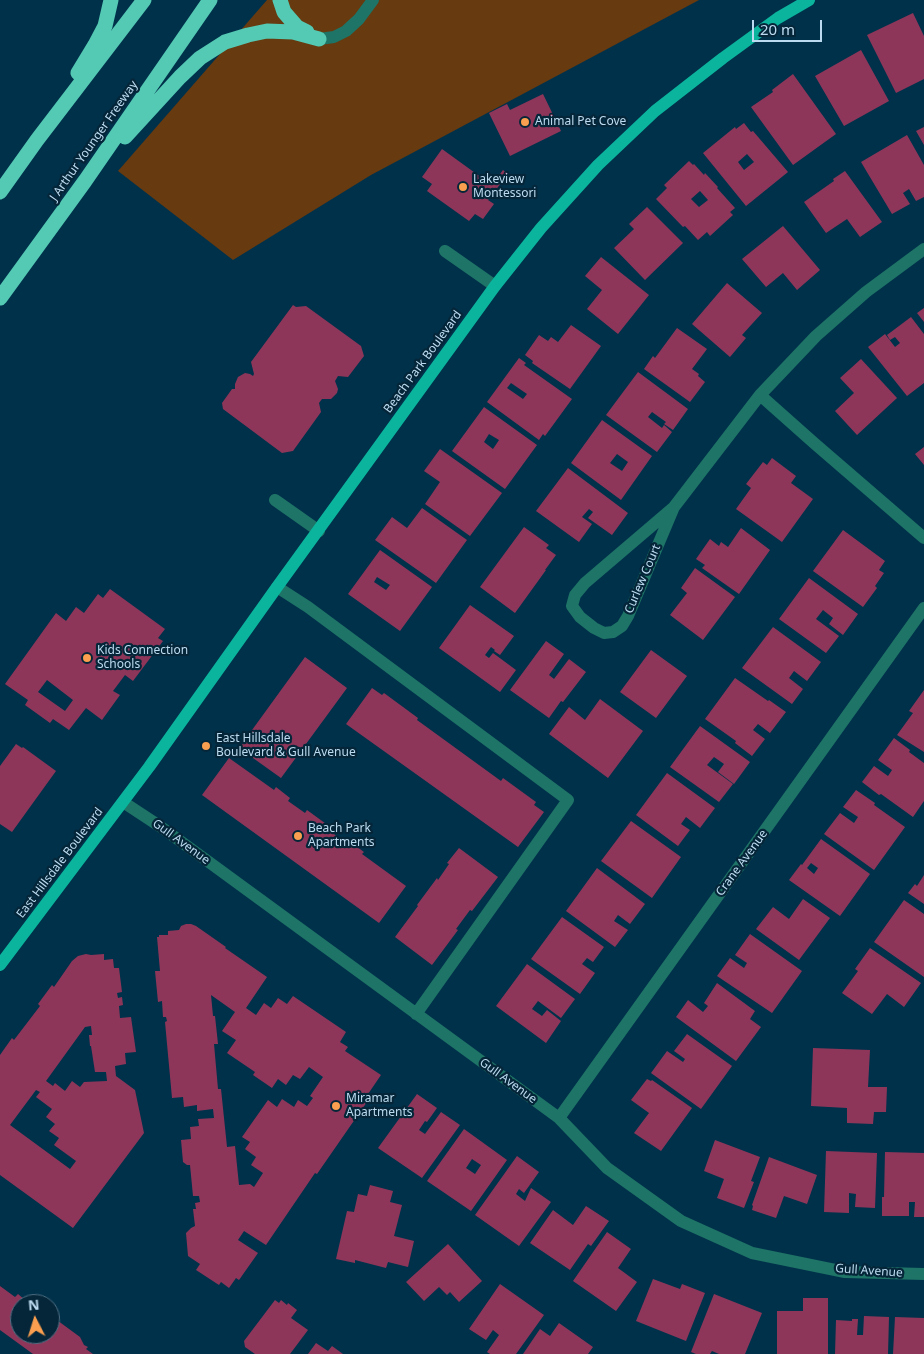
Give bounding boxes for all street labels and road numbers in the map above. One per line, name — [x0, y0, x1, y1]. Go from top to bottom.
street label: J Arthur Younger Freeway — [47, 78, 141, 204]
street label: Beach Park Boulevard — [381, 308, 465, 416]
street label: Curlew Court — [622, 542, 664, 616]
street label: East Hillsdale Boulevard — [14, 805, 106, 921]
street label: Gull Avenue — [149, 816, 213, 868]
street label: Crane Avenue — [713, 827, 771, 899]
street label: Gull Avenue — [476, 1055, 540, 1107]
street label: Gull Avenue — [835, 1261, 903, 1281]

